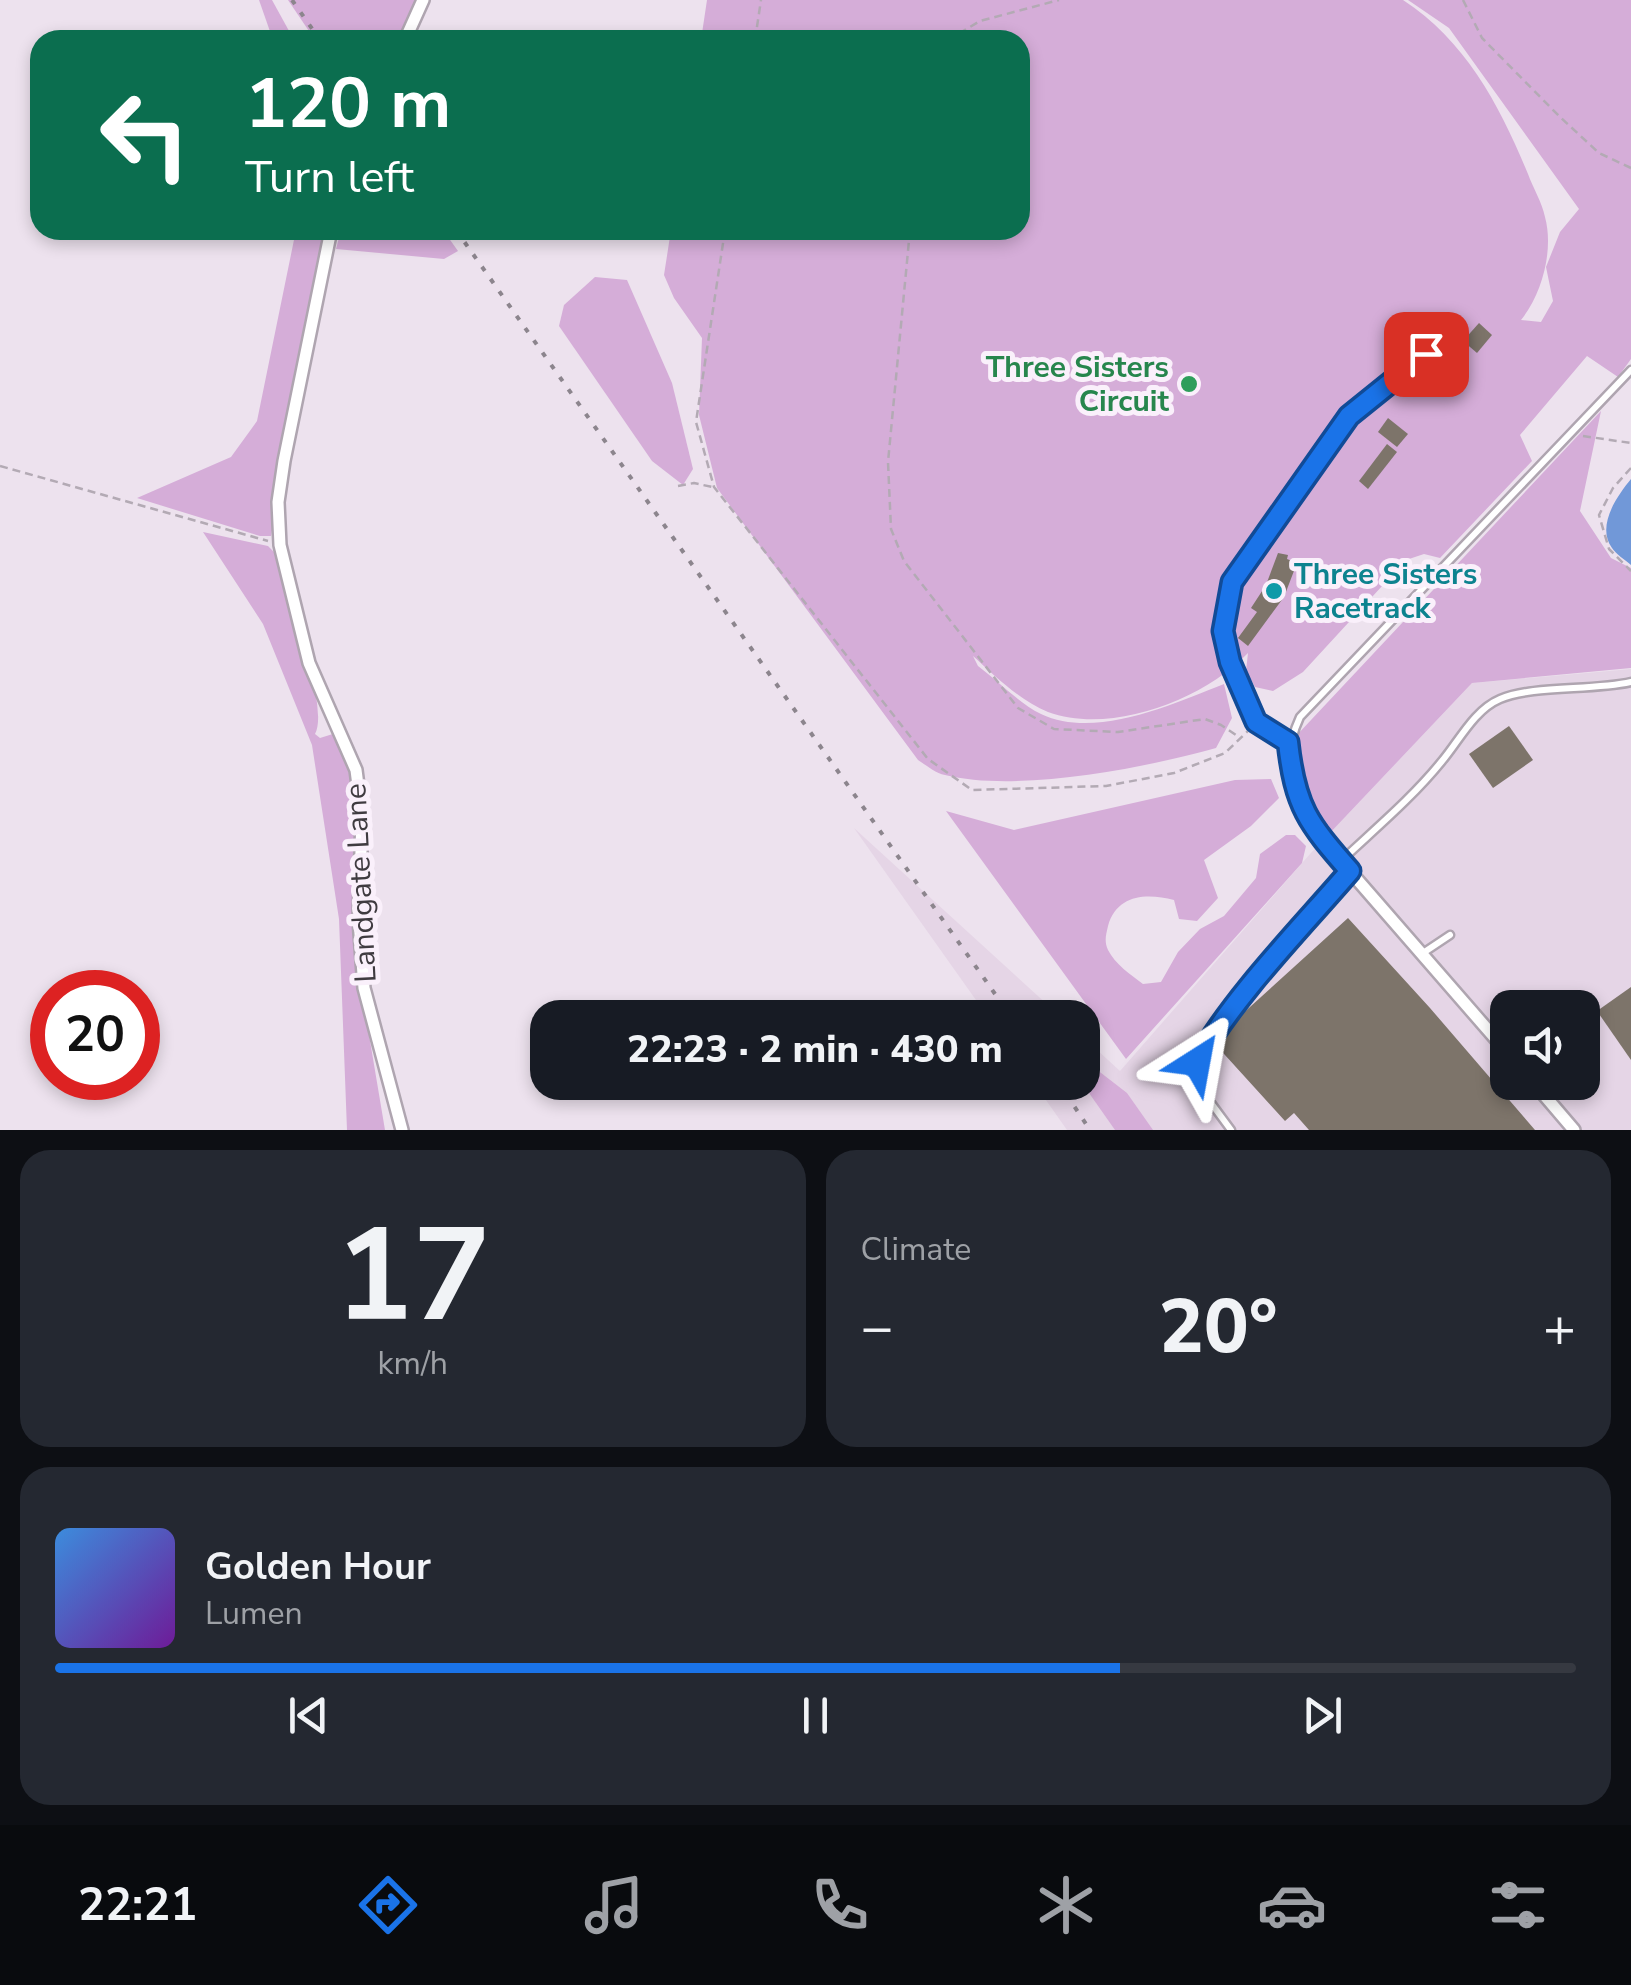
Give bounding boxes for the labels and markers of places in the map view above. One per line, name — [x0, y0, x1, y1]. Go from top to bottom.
pin — [1384, 312, 1469, 397]
place label: Three Sisters Circuit — [986, 347, 1169, 422]
marker: Three Sisters Circuit — [1178, 373, 1200, 395]
place label: Three Sisters Racetrack — [1294, 554, 1477, 629]
marker: Three Sisters Racetrack — [1263, 580, 1285, 602]

